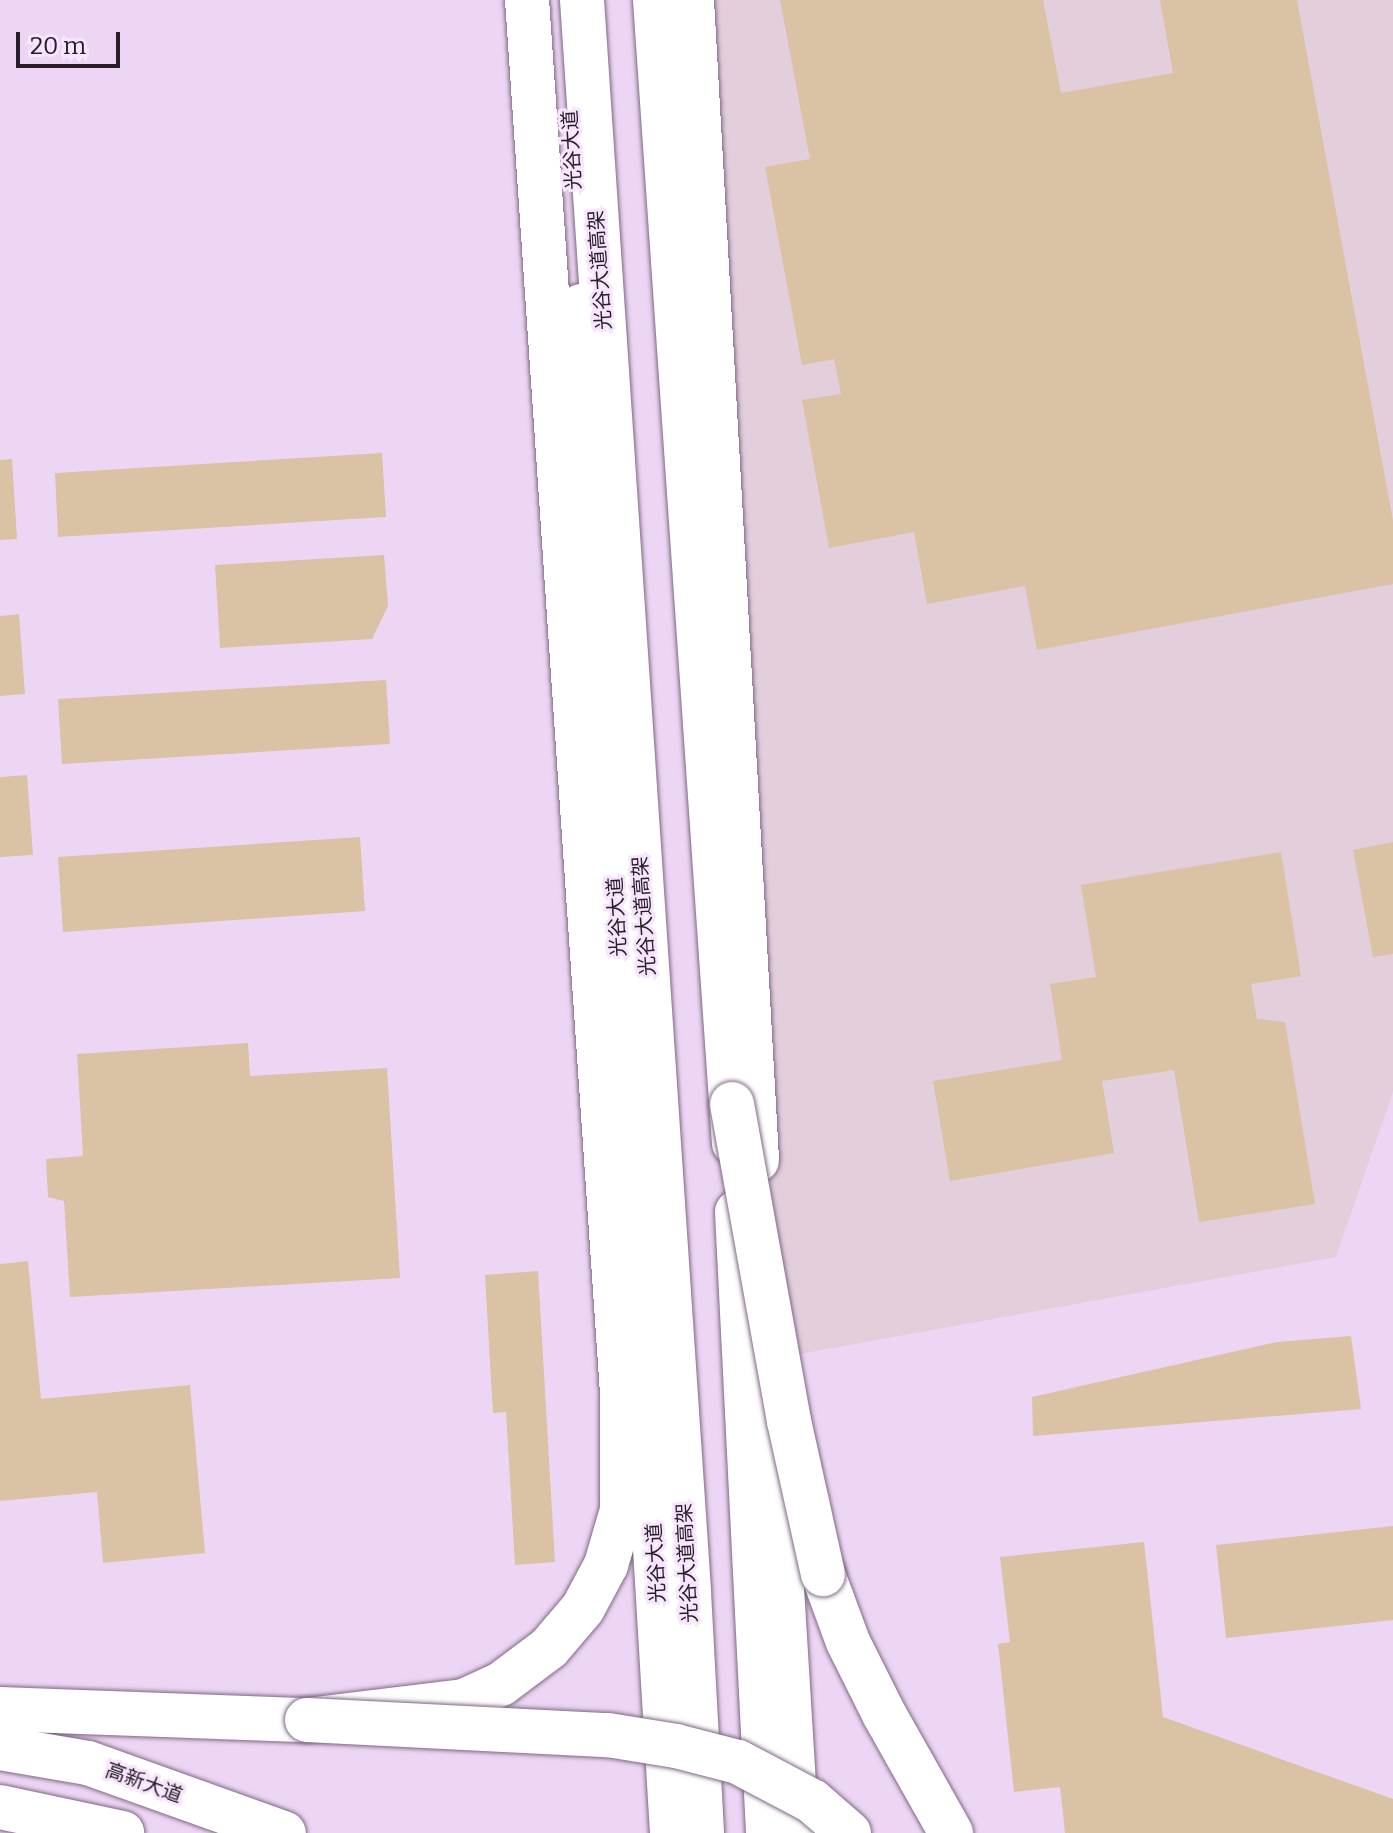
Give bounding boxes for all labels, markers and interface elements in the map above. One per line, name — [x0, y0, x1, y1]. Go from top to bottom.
scale bar — [20, 16, 124, 66]
text: 20 m — [30, 32, 86, 60]
street label: 光谷大道 — [558, 109, 586, 191]
street label: 光谷大道高架 — [584, 209, 616, 331]
street label: 光谷大道高架 — [628, 855, 660, 977]
street label: 光谷大道 — [603, 876, 631, 958]
street label: 光谷大道高架 — [672, 1502, 702, 1624]
street label: 光谷大道 — [642, 1522, 670, 1604]
street label: 高新大道 — [102, 1758, 186, 1808]

